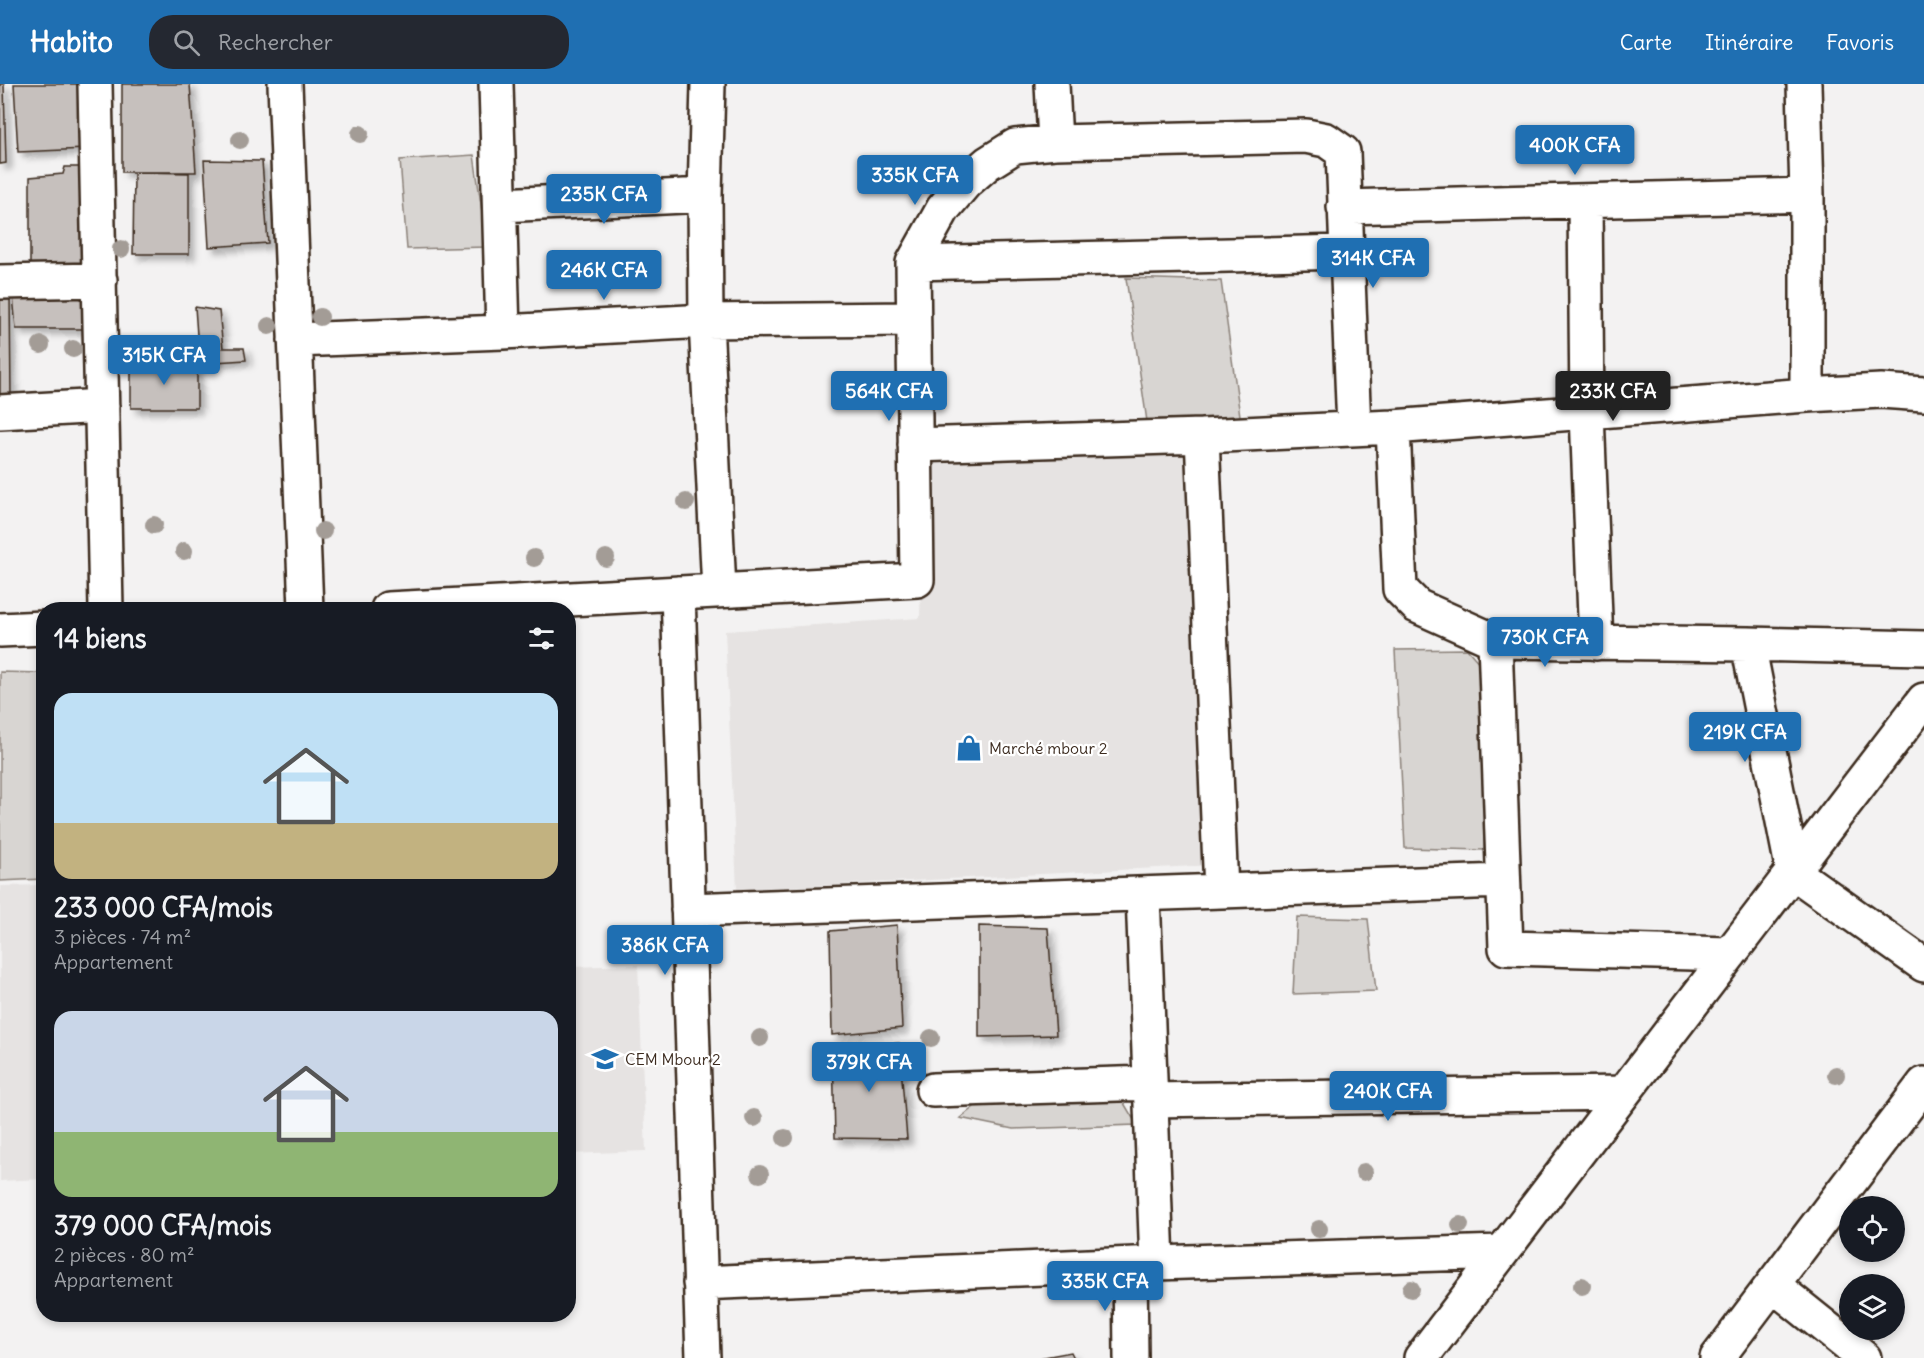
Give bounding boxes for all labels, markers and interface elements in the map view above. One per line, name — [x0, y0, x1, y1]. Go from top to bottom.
search box — [149, 15, 569, 69]
text: Habito — [30, 24, 113, 60]
icon: search — [170, 26, 203, 59]
text: Rechercher — [218, 28, 333, 56]
text: Carte — [1620, 29, 1672, 56]
text: Itinéraire — [1705, 29, 1793, 56]
text: Favoris — [1826, 29, 1894, 56]
pin: 400K CFA — [1513, 125, 1637, 176]
text: 400K CFA — [1529, 132, 1621, 157]
pin: 335K CFA — [853, 155, 977, 206]
text: 335K CFA — [871, 162, 959, 187]
pin: 235K CFA — [542, 174, 666, 225]
text: 235K CFA — [560, 181, 648, 206]
pin: 314K CFA — [1311, 238, 1435, 289]
text: 314K CFA — [1331, 245, 1415, 270]
pin: 246K CFA — [542, 250, 666, 301]
text: 246K CFA — [560, 257, 648, 282]
pin: 315K CFA — [102, 335, 226, 386]
text: 315K CFA — [122, 342, 206, 367]
pin: 564K CFA — [827, 371, 951, 422]
pin: 233K CFA — [1551, 371, 1675, 422]
text: 564K CFA — [845, 378, 933, 403]
text: 233K CFA — [1569, 378, 1657, 403]
pin: 730K CFA — [1483, 617, 1607, 668]
text: 14 biens — [54, 622, 147, 655]
icon: filters — [525, 622, 558, 655]
text: 730K CFA — [1501, 624, 1589, 649]
pin: 219K CFA — [1683, 712, 1807, 763]
text: 219K CFA — [1703, 719, 1787, 744]
icon: home — [252, 732, 360, 840]
shop icon: Marché mbour 2 — [954, 733, 984, 763]
place label: Marché mbour 2 — [989, 738, 1108, 758]
text: 233 000 CFA/mois — [54, 891, 273, 924]
text: 3 pièces · 74 m² — [54, 924, 191, 949]
pin: 386K CFA — [603, 925, 727, 976]
text: 386K CFA — [621, 932, 709, 957]
text: Appartement — [54, 949, 173, 974]
pin: 379K CFA — [807, 1042, 931, 1093]
school or university icon: CEM Mbour 2 — [590, 1044, 620, 1074]
place label: CEM Mbour 2 — [625, 1049, 721, 1069]
text: 379K CFA — [826, 1049, 912, 1074]
icon: home — [252, 1050, 360, 1158]
pin: 240K CFA — [1326, 1071, 1450, 1122]
text: 240K CFA — [1344, 1078, 1432, 1103]
map controls — [1839, 1196, 1905, 1340]
button: locate — [1839, 1196, 1905, 1262]
text: 379 000 CFA/mois — [54, 1209, 272, 1242]
text: 2 pièces · 80 m² — [54, 1242, 195, 1267]
pin: 335K CFA — [1043, 1261, 1167, 1312]
text: Appartement — [54, 1267, 173, 1292]
text: 335K CFA — [1061, 1268, 1149, 1293]
button: layers — [1839, 1274, 1905, 1340]

